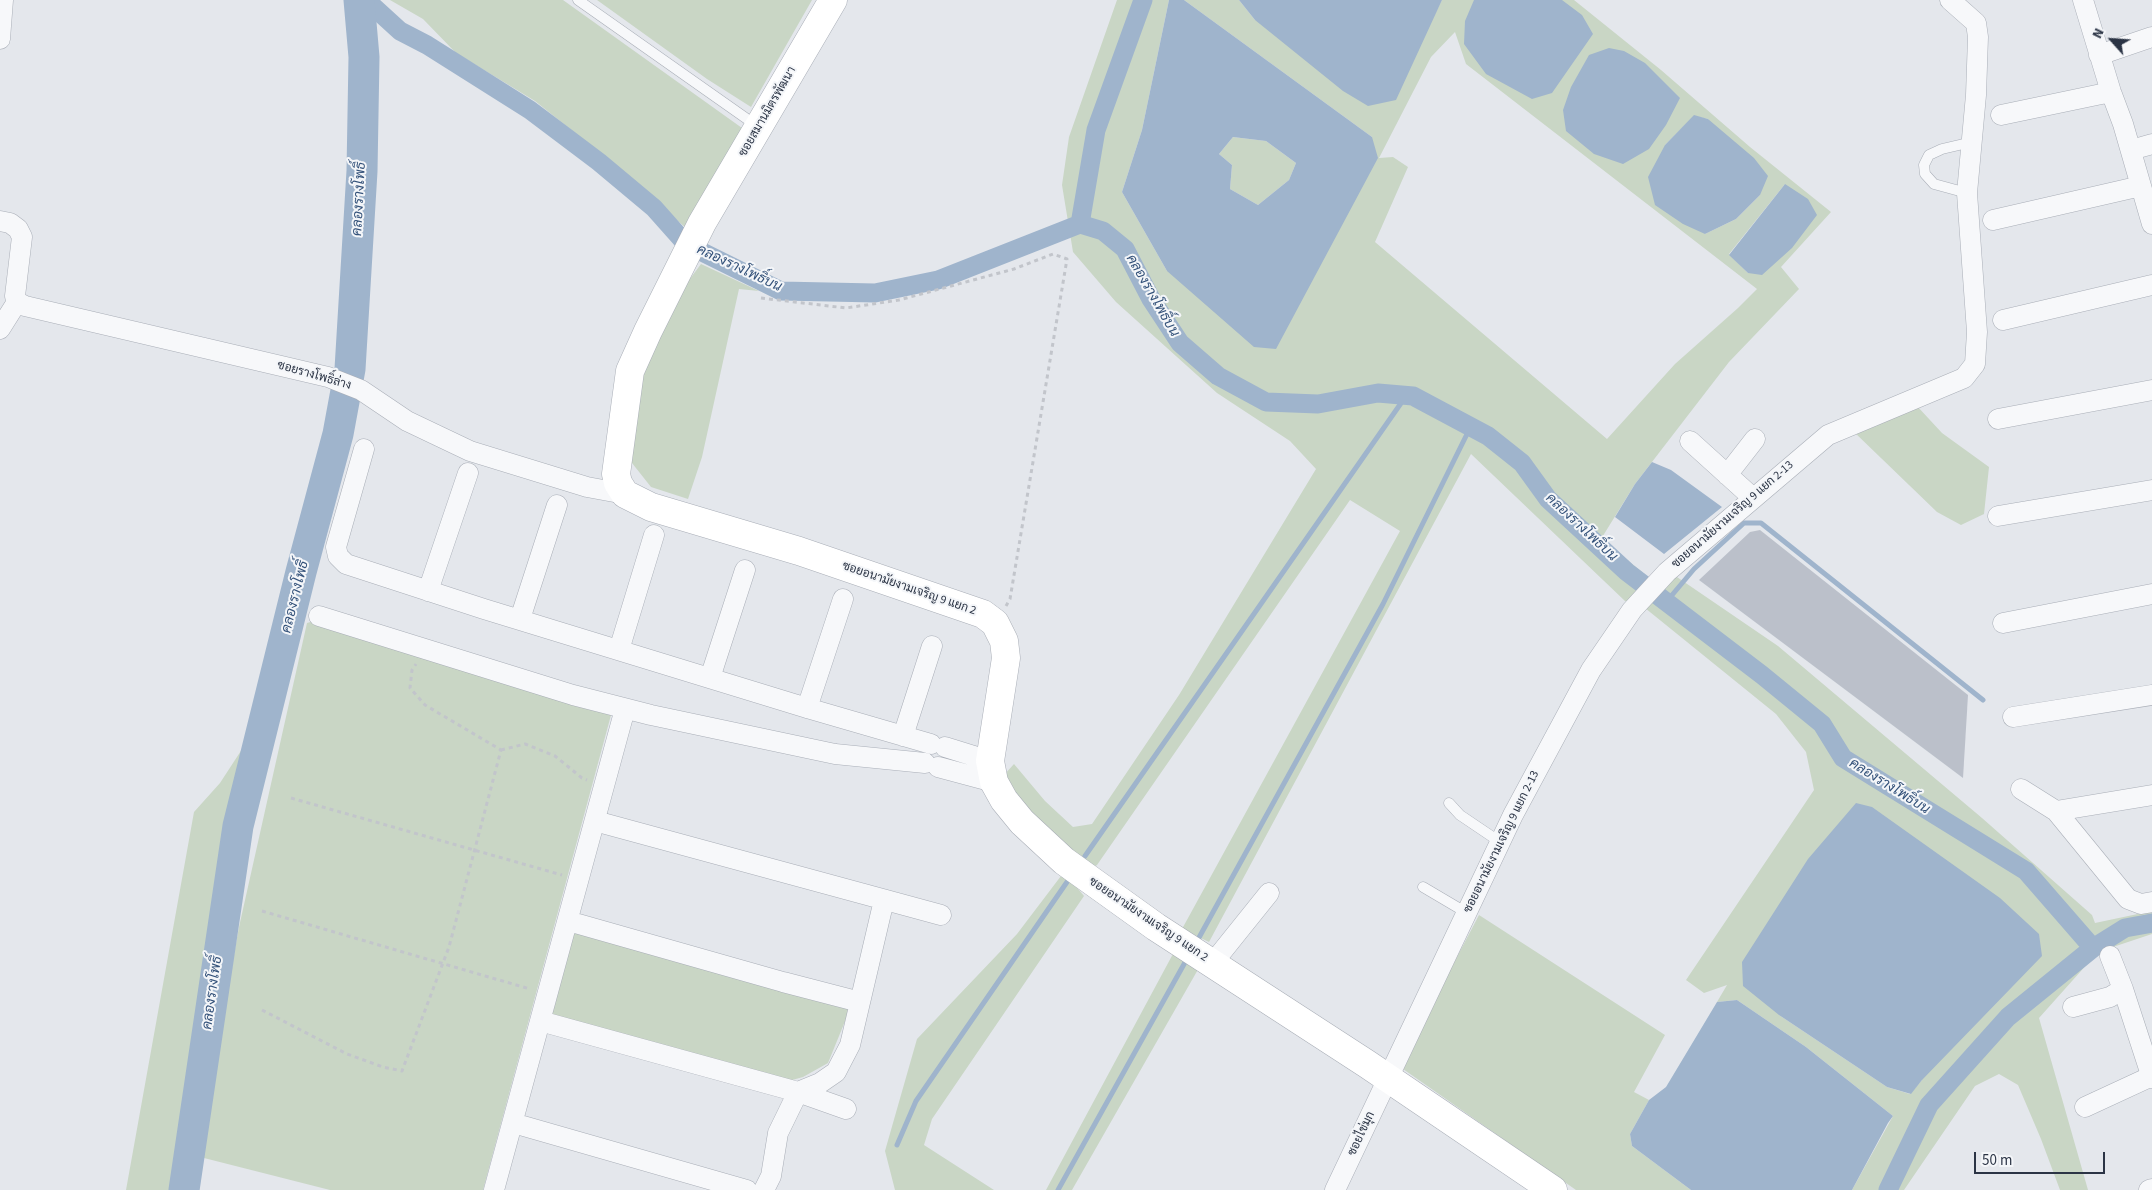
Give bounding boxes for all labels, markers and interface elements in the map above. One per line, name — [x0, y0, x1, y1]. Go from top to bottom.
north arrow — [2087, 15, 2137, 65]
text: N — [2087, 25, 2110, 42]
street label: ซอยสมานมิตรพัฒนา — [736, 64, 800, 160]
water label: คลองรางโพธิ์ — [350, 162, 370, 236]
water label: คลองรางโพธิ์บน — [694, 242, 784, 296]
water label: คลองรางโพธิ์บน — [1122, 252, 1182, 340]
street label: ซอยรางโพธิ์ล่าง — [275, 359, 353, 393]
street label: ซอยอนามัยงามเจริญ 9 แยก 2-13 — [1669, 458, 1797, 572]
water label: คลองรางโพธิ์บน — [1542, 490, 1620, 566]
water label: คลองรางโพธิ์ — [279, 559, 313, 635]
street label: ซอยอนามัยงามเจริญ 9 แยก 2 — [840, 559, 978, 619]
water label: คลองรางโพธิ์บน — [1846, 756, 1932, 818]
street label: ซอยอนามัยงามเจริญ 9 แยก 2-13 — [1461, 769, 1543, 915]
street label: ซอยอนามัยงามเจริญ 9 แยก 2 — [1086, 875, 1210, 965]
water label: คลองรางโพธิ์ — [200, 955, 226, 1031]
street label: ซอยไข่มุก — [1345, 1109, 1379, 1159]
scale bar — [1977, 1142, 2108, 1174]
text: 50 m — [1982, 1150, 2012, 1171]

